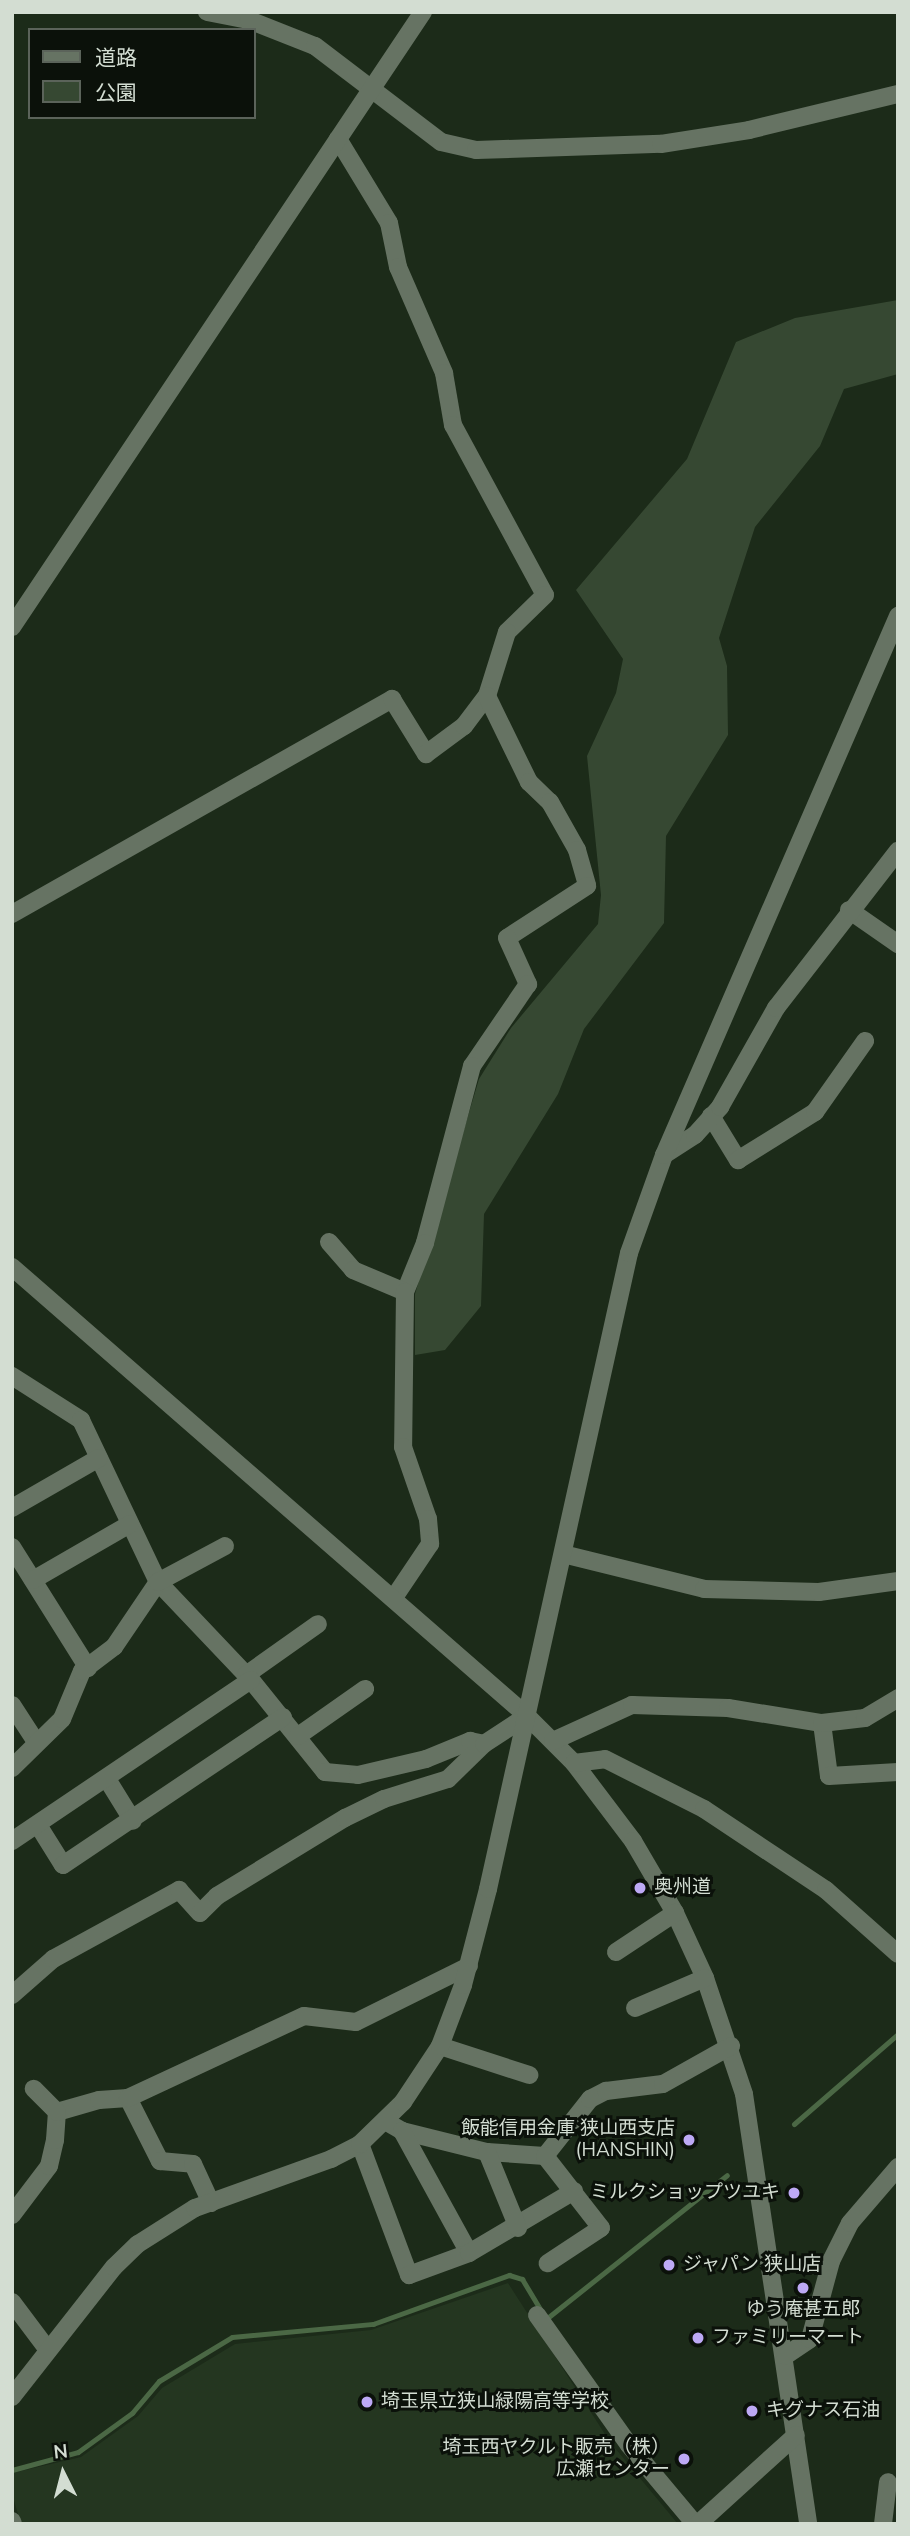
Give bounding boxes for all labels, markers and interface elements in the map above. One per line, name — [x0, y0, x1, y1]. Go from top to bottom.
legend — [28, 28, 256, 119]
text: 道路 — [95, 44, 137, 72]
text: 公園 — [95, 79, 137, 107]
place label: 奥州道 — [654, 1877, 711, 1899]
marker: 奥州道 — [632, 1880, 648, 1896]
place label: 飯能信用金庫 狭山西支店 (HANSHIN) — [461, 2118, 675, 2162]
marker: 飯能信用金庫 狭山西支店 (HANSHIN) — [681, 2132, 697, 2148]
place label: ミルクショップツユキ — [590, 2182, 780, 2204]
marker: ミルクショップツユキ — [786, 2185, 802, 2201]
place label: ジャパン 狭山店 — [683, 2254, 821, 2276]
marker: ジャパン 狭山店 — [661, 2257, 677, 2273]
marker: ゆう庵甚五郎 — [795, 2280, 811, 2296]
place label: ゆう庵甚五郎 — [746, 2299, 860, 2321]
place label: ファミリーマート — [712, 2327, 864, 2349]
marker: ファミリーマート — [690, 2330, 706, 2346]
place label: 埼玉県立狭山緑陽高等学校 — [381, 2391, 609, 2413]
marker: 埼玉県立狭山緑陽高等学校 — [359, 2394, 375, 2410]
place label: キグナス石油 — [766, 2400, 880, 2422]
marker: キグナス石油 — [744, 2403, 760, 2419]
place label: 埼玉西ヤクルト販売（株） 広瀬センター — [442, 2437, 670, 2481]
north arrow — [28, 2438, 98, 2508]
text: N — [52, 2438, 69, 2466]
marker: 埼玉西ヤクルト販売（株） 広瀬センター — [676, 2451, 692, 2467]

